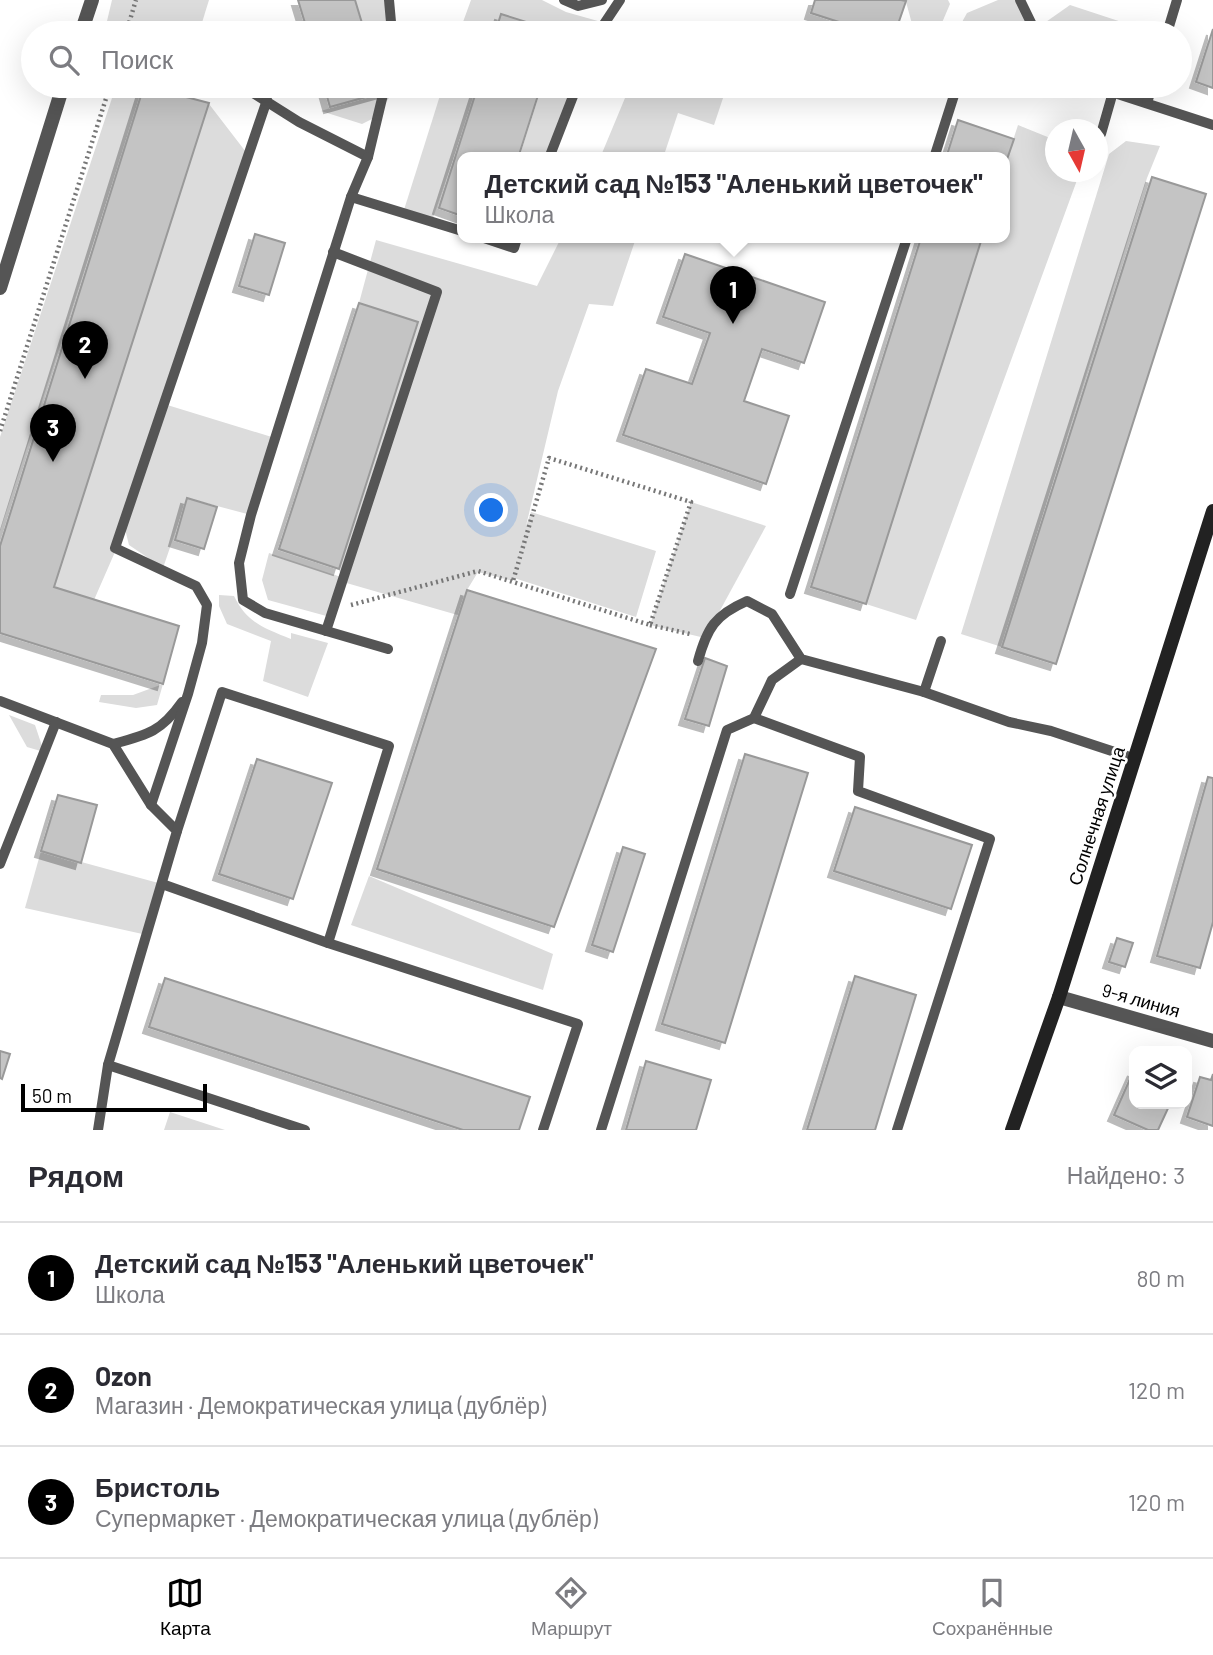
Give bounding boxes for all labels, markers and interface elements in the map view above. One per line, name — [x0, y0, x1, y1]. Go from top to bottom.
search box — [21, 21, 1192, 98]
icon: search — [45, 41, 83, 79]
text: Поиск — [101, 43, 173, 74]
north arrow — [1045, 119, 1108, 182]
popup — [457, 152, 1010, 243]
text: Детский сад №153 "Аленький цветочек" — [484, 167, 983, 198]
text: Школа — [484, 200, 554, 228]
pin: 1 — [710, 266, 756, 324]
pin: 2 — [62, 321, 108, 379]
pin: 3 — [30, 404, 76, 462]
your location — [474, 493, 508, 527]
street label: Солнечная улица — [1063, 743, 1129, 888]
street label: 9-я линия — [1100, 978, 1183, 1022]
map controls — [1129, 1046, 1192, 1109]
button: layers — [1129, 1046, 1192, 1109]
scale bar — [21, 1081, 206, 1113]
text: 50 m — [32, 1084, 72, 1107]
text: Рядом — [28, 1157, 124, 1193]
text: Найдено: 3 — [1067, 1161, 1185, 1189]
text: Детский сад №153 "Аленький цветочек" — [95, 1247, 593, 1278]
text: 1 — [47, 1264, 55, 1292]
text: 80 m — [1136, 1264, 1185, 1292]
text: Школа — [95, 1280, 165, 1308]
text: Ozon — [95, 1360, 152, 1391]
text: 2 — [45, 1376, 57, 1404]
text: 120 m — [1128, 1376, 1185, 1404]
text: Магазин · Демократическая улица (дублёр) — [95, 1391, 546, 1419]
text: Бристоль — [95, 1471, 220, 1502]
text: 3 — [45, 1488, 57, 1516]
text: 120 m — [1128, 1488, 1185, 1516]
text: Супермаркет · Демократическая улица (дублёр) — [95, 1504, 598, 1532]
tab: Карта — [160, 1574, 211, 1640]
tab: Маршрут — [531, 1574, 612, 1640]
tab: Сохранённые — [932, 1574, 1053, 1640]

